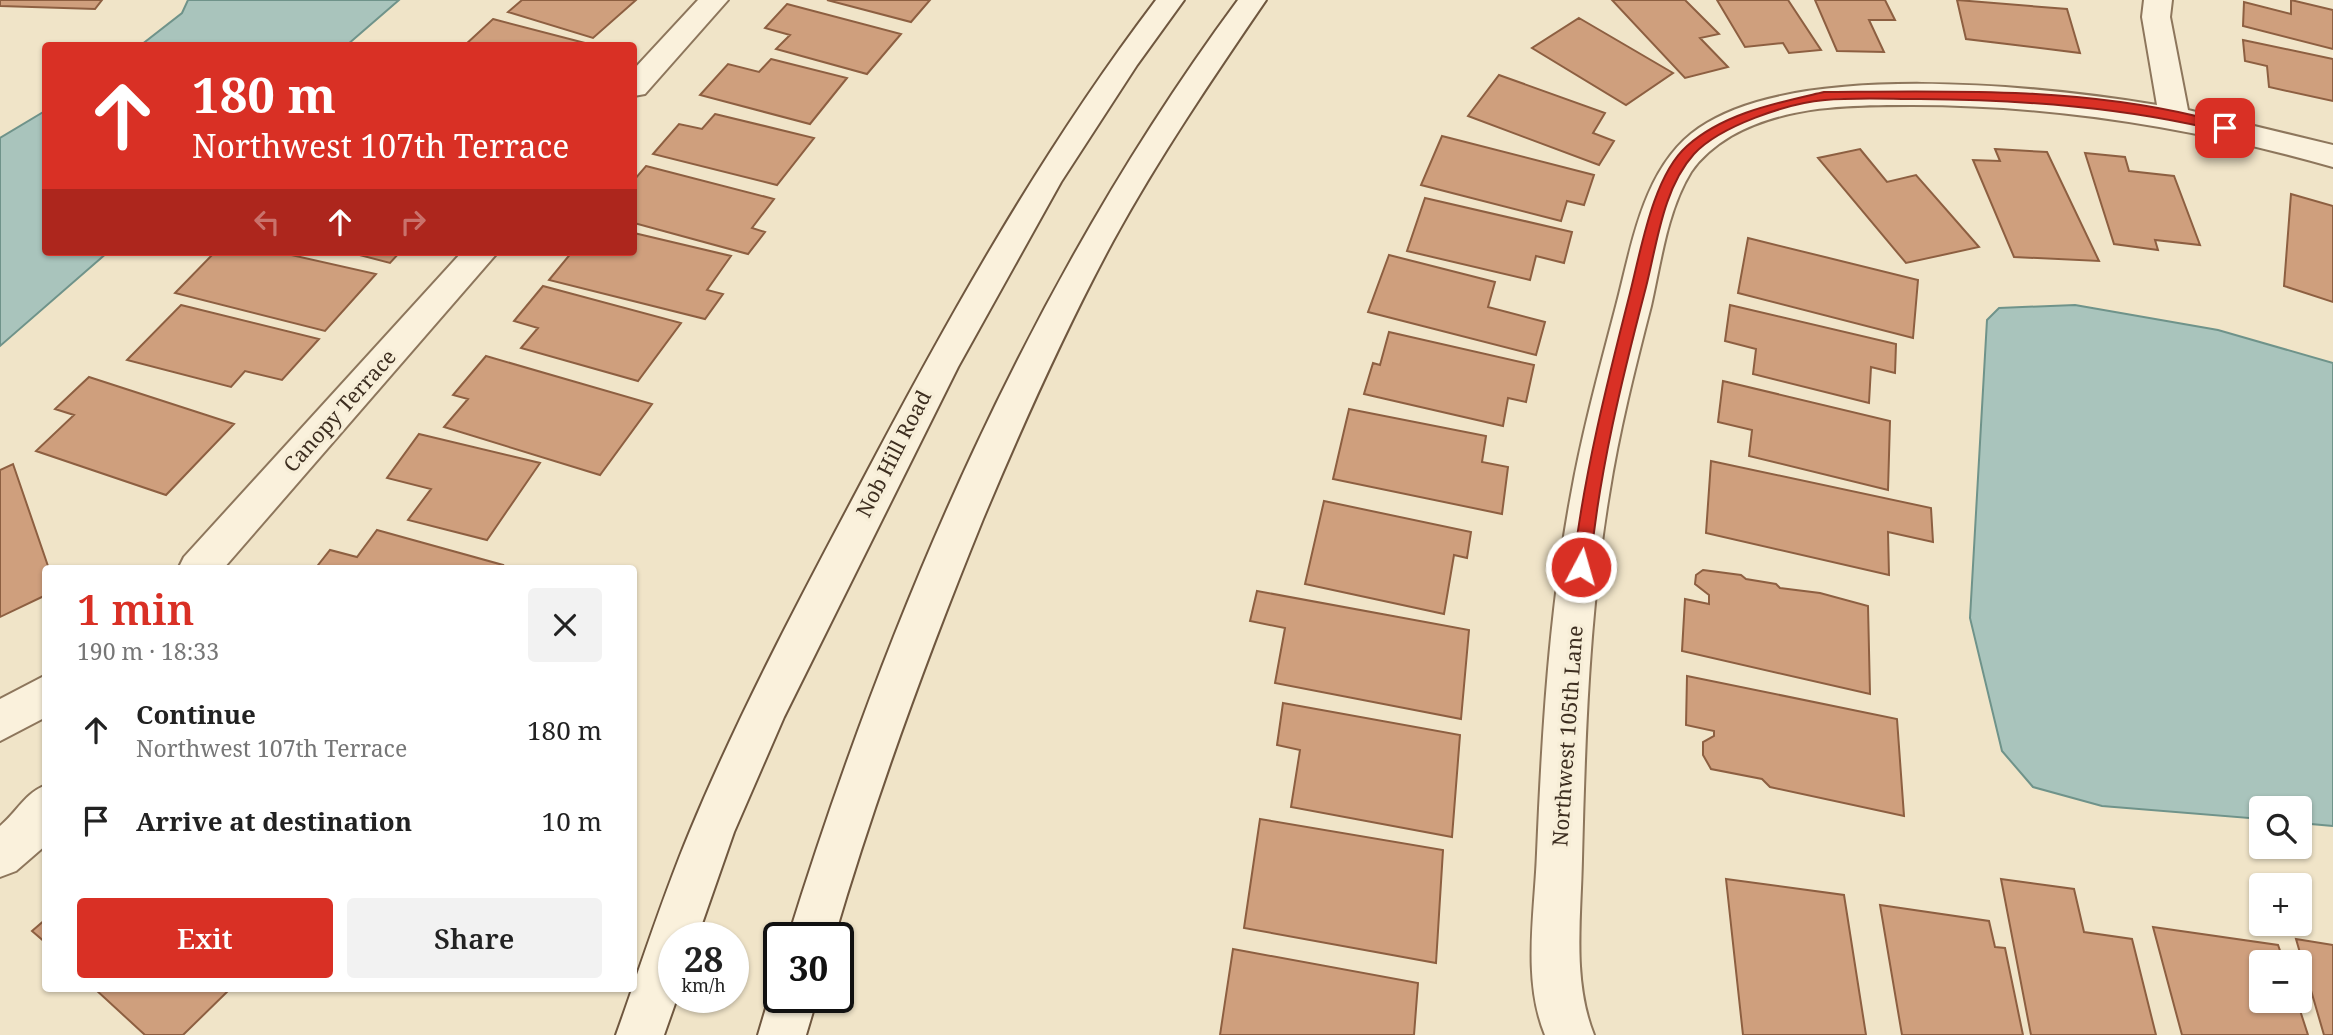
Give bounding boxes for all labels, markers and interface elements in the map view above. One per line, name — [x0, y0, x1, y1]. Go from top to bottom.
text: 180 m — [192, 61, 336, 127]
icon: ahead — [77, 70, 168, 161]
pin — [2195, 98, 2255, 158]
icon: arrive — [2206, 109, 2244, 147]
text: Northwest 107th Terrace — [192, 124, 569, 167]
icon: left — [248, 203, 286, 241]
icon: ahead — [321, 203, 359, 241]
icon: right — [394, 203, 432, 241]
street label: Canopy Terrace — [277, 343, 402, 478]
street label: Nob Hill Road — [849, 385, 937, 522]
position arrow — [1544, 530, 1618, 604]
text: 1 min — [77, 580, 194, 637]
button: close — [528, 588, 602, 662]
street label: Northwest 105th Lane — [1545, 624, 1589, 847]
text: 190 m · 18:33 — [77, 635, 219, 667]
text: Continue — [136, 696, 256, 732]
icon: ahead — [77, 711, 115, 749]
text: 180 m — [527, 712, 602, 748]
text: Northwest 107th Terrace — [136, 732, 407, 764]
map controls — [2249, 796, 2312, 1013]
button: search — [2249, 796, 2312, 859]
icon: arrive — [77, 802, 115, 840]
text: Arrive at destination — [136, 803, 412, 839]
text: 10 m — [542, 803, 602, 839]
button: + — [2249, 873, 2312, 936]
button: Exit — [77, 898, 333, 978]
button: Share — [347, 898, 602, 978]
speed limit sign: 30 — [763, 922, 854, 1013]
text: 28 — [684, 935, 723, 982]
button: − — [2249, 950, 2312, 1013]
text: km/h — [681, 973, 726, 997]

